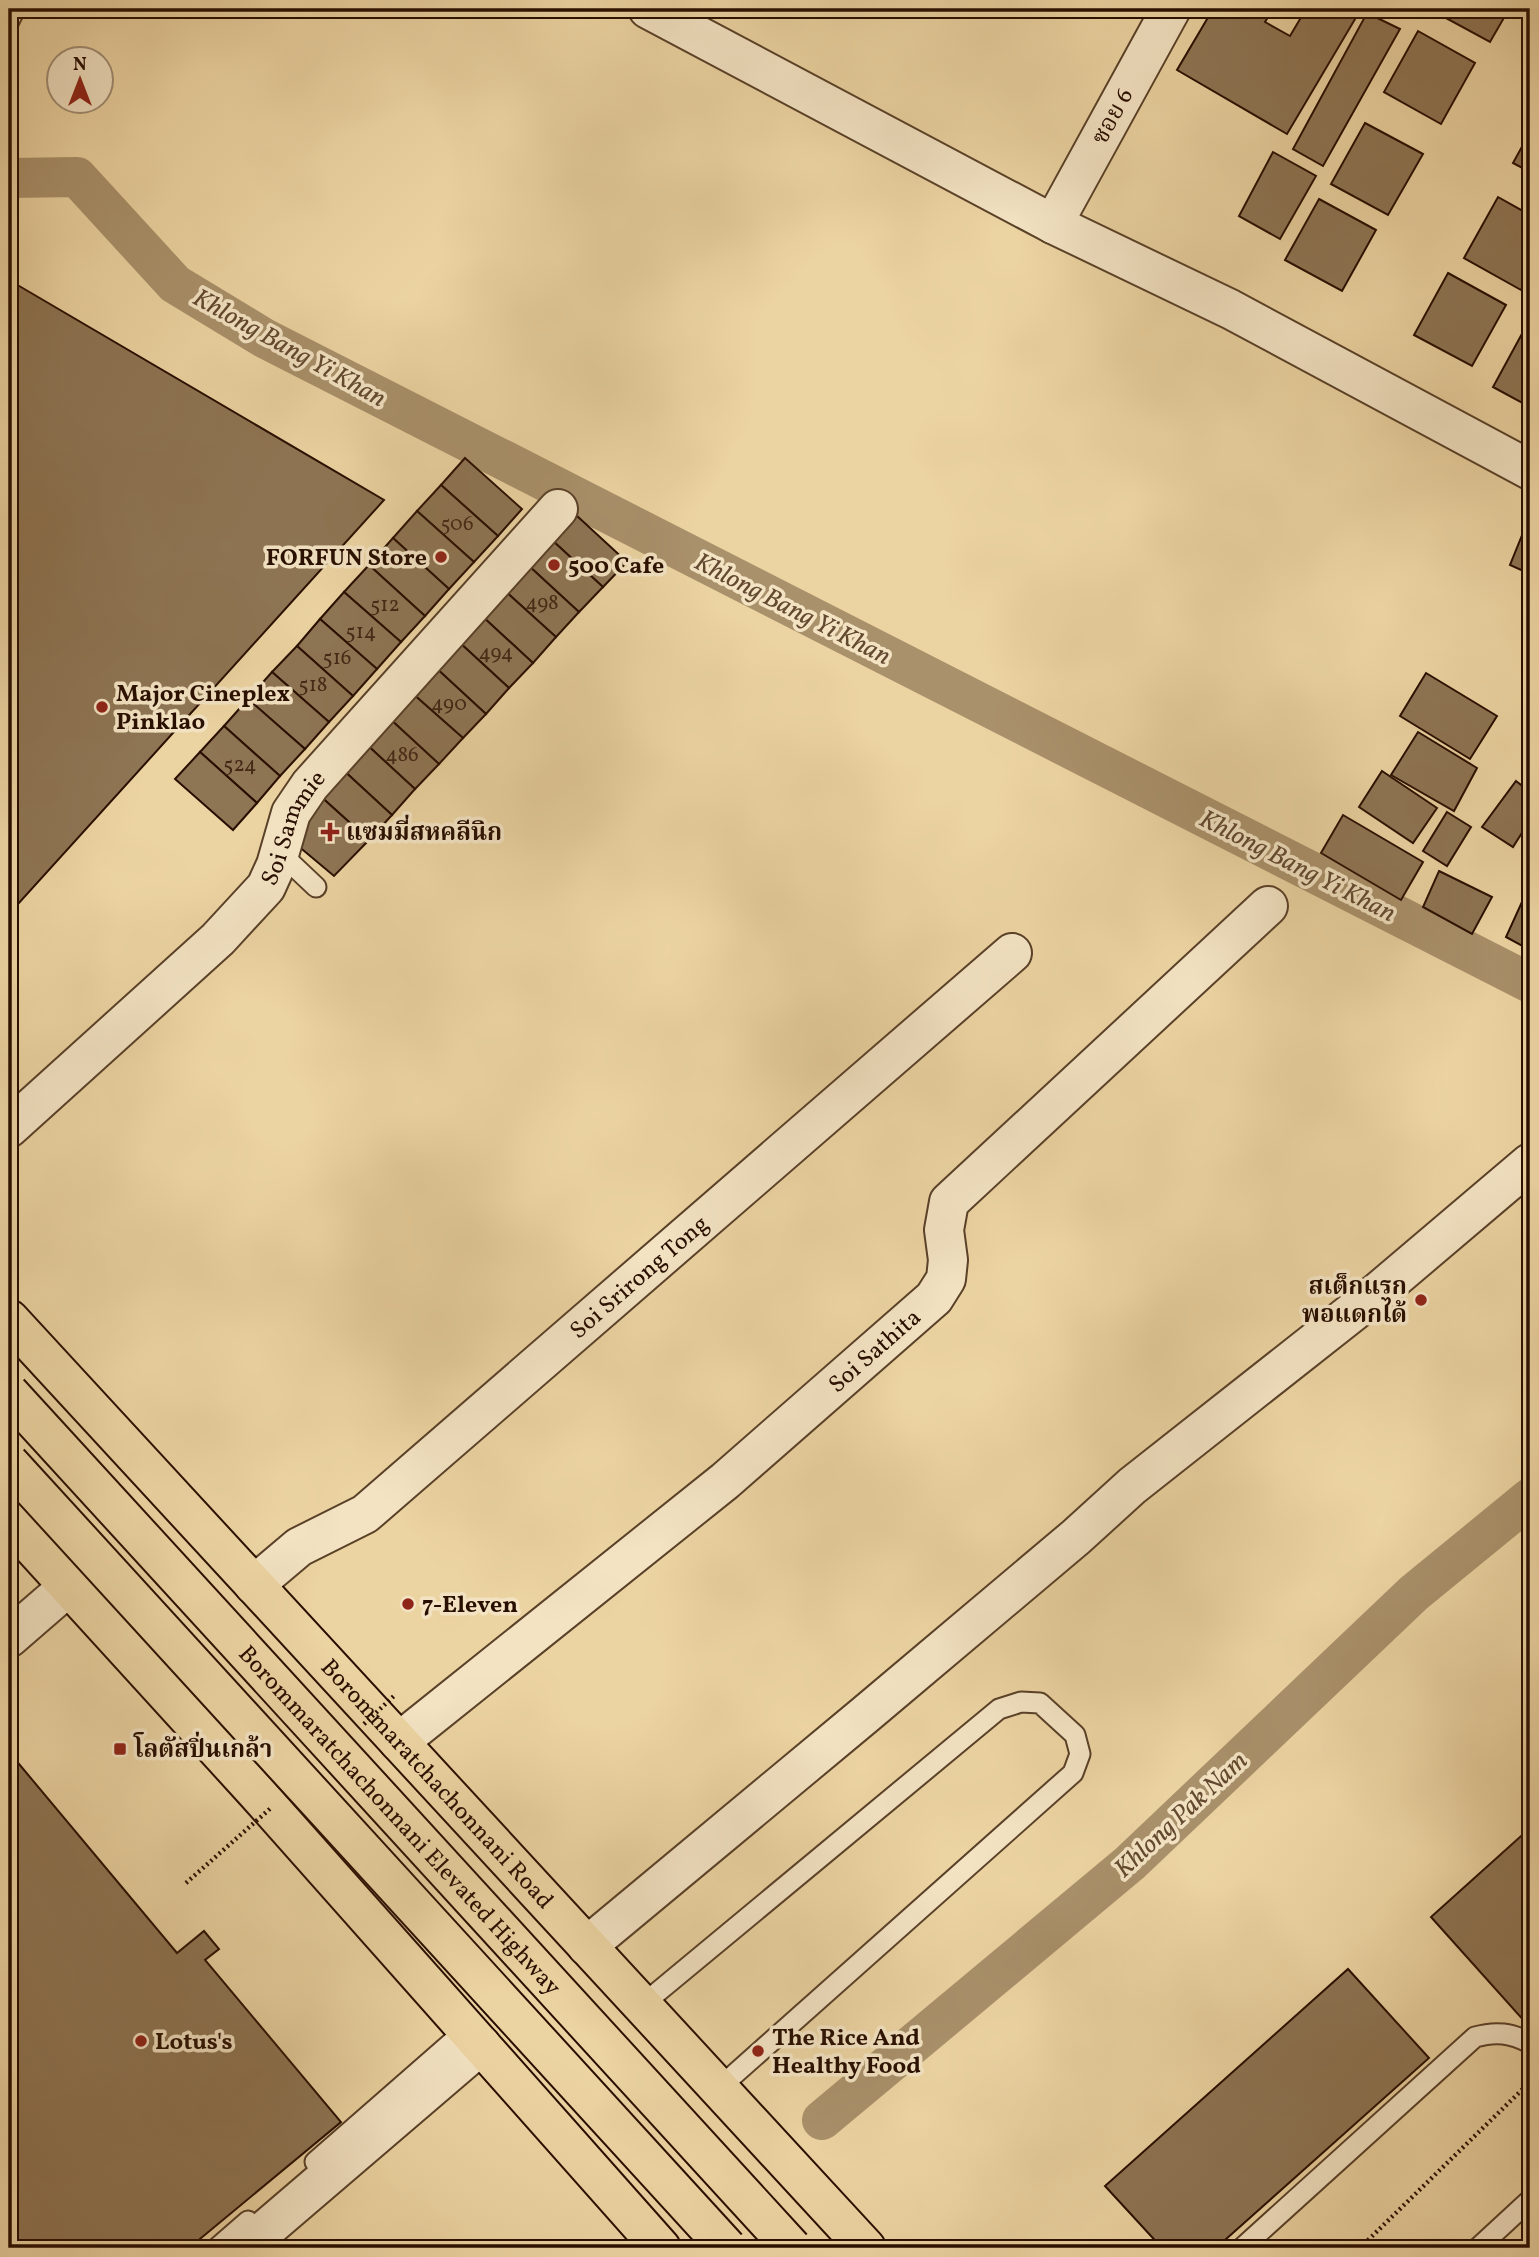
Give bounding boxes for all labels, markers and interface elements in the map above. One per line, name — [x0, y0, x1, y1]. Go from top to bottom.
north arrow — [46, 46, 116, 116]
text: N — [73, 52, 87, 78]
street label: ซอย 6 — [1084, 83, 1143, 151]
water label: Khlong Bang Yi Khan — [186, 281, 392, 417]
house number: 506 — [440, 510, 474, 539]
place label: FORFUN Store — [266, 542, 427, 576]
water label: Khlong Bang Yi Khan — [688, 545, 896, 675]
marker: FORFUN Store — [433, 549, 449, 565]
place label: 500 Cafe — [568, 550, 664, 584]
marker: 500 Cafe — [546, 557, 562, 573]
house number: 498 — [525, 589, 559, 618]
house number: 512 — [370, 591, 400, 620]
house number: 514 — [346, 618, 376, 647]
house number: 494 — [479, 639, 513, 668]
house number: 516 — [323, 644, 351, 673]
house number: 518 — [299, 671, 327, 700]
place label: Major Cineplex Pinklao — [116, 678, 290, 740]
house number: 490 — [431, 690, 467, 719]
marker: Major Cineplex Pinklao — [94, 699, 110, 715]
house number: 486 — [385, 741, 419, 770]
house number: 524 — [223, 751, 257, 780]
street label: Soi Sammie — [254, 763, 335, 892]
water label: Khlong Bang Yi Khan — [1193, 802, 1401, 932]
place label: แซมมี่สหคลีนิก — [346, 814, 502, 851]
marker: แซมมี่สหคลีนิก — [320, 822, 340, 842]
street label: Soi Srirong Tong — [563, 1208, 717, 1348]
place label: สเต็กแรก พอแดกได้ — [1302, 1271, 1407, 1333]
marker: สเต็กแรก พอแดกได้ — [1413, 1292, 1429, 1308]
street label: Soi Sathita — [822, 1302, 929, 1402]
place label: 7-Eleven — [422, 1589, 518, 1623]
marker: 7-Eleven — [400, 1596, 416, 1612]
street label: Borommaratchachonnani Elevated Highway — [229, 1639, 568, 2004]
street label: Borommaratchachonnani Road — [312, 1652, 560, 1918]
place label: โลตัสปิ่นเกล้า — [133, 1731, 272, 1768]
marker: โลตัสปิ่นเกล้า — [112, 1741, 128, 1757]
water label: Khlong Pak Nam — [1107, 1744, 1256, 1887]
place label: The Rice And Healthy Food — [772, 2022, 921, 2084]
place label: Lotus's — [155, 2026, 233, 2060]
marker: Lotus's — [133, 2033, 149, 2049]
marker: The Rice And Healthy Food — [750, 2043, 766, 2059]

